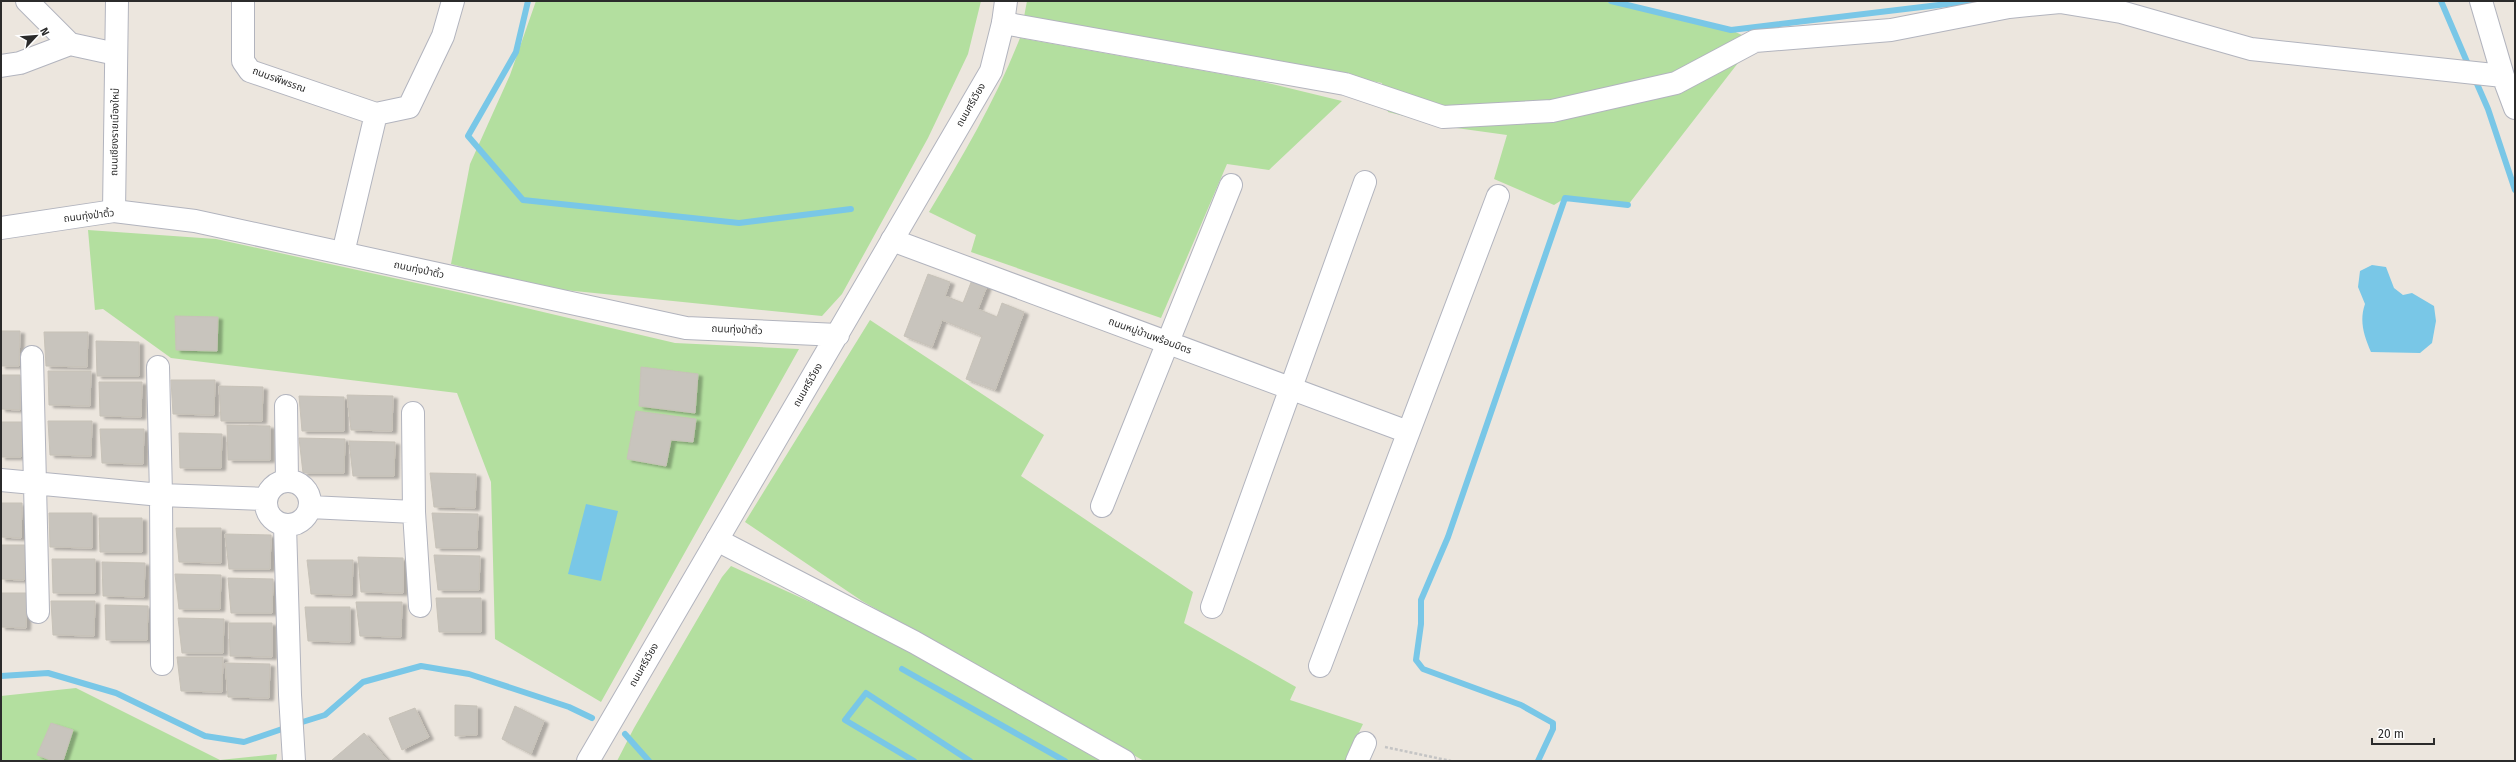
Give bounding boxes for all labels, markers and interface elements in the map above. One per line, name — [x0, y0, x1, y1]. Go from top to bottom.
north arrow — [16, 16, 56, 56]
text: N — [37, 26, 52, 38]
street label: ถนนรพีพรรณ — [251, 65, 307, 95]
street label: ถนนศรีเวียง — [954, 81, 988, 129]
street label: ถนนเชียงรายเมืองใหม่ — [107, 88, 122, 176]
street label: ถนนทุ่งป่าติ้ว — [63, 206, 115, 225]
street label: ถนนทุ่งป่าติ้ว — [393, 257, 446, 281]
street label: ถนนหมู่บ้านพร้อมมิตร — [1107, 314, 1194, 357]
street label: ถนนทุ่งป่าติ้ว — [711, 321, 763, 337]
street label: ถนนศรีเวียง — [791, 361, 825, 409]
street label: ถนนศรีเวียง — [627, 641, 661, 689]
scale bar — [2372, 720, 2434, 746]
text: 20 m — [2378, 727, 2404, 741]

